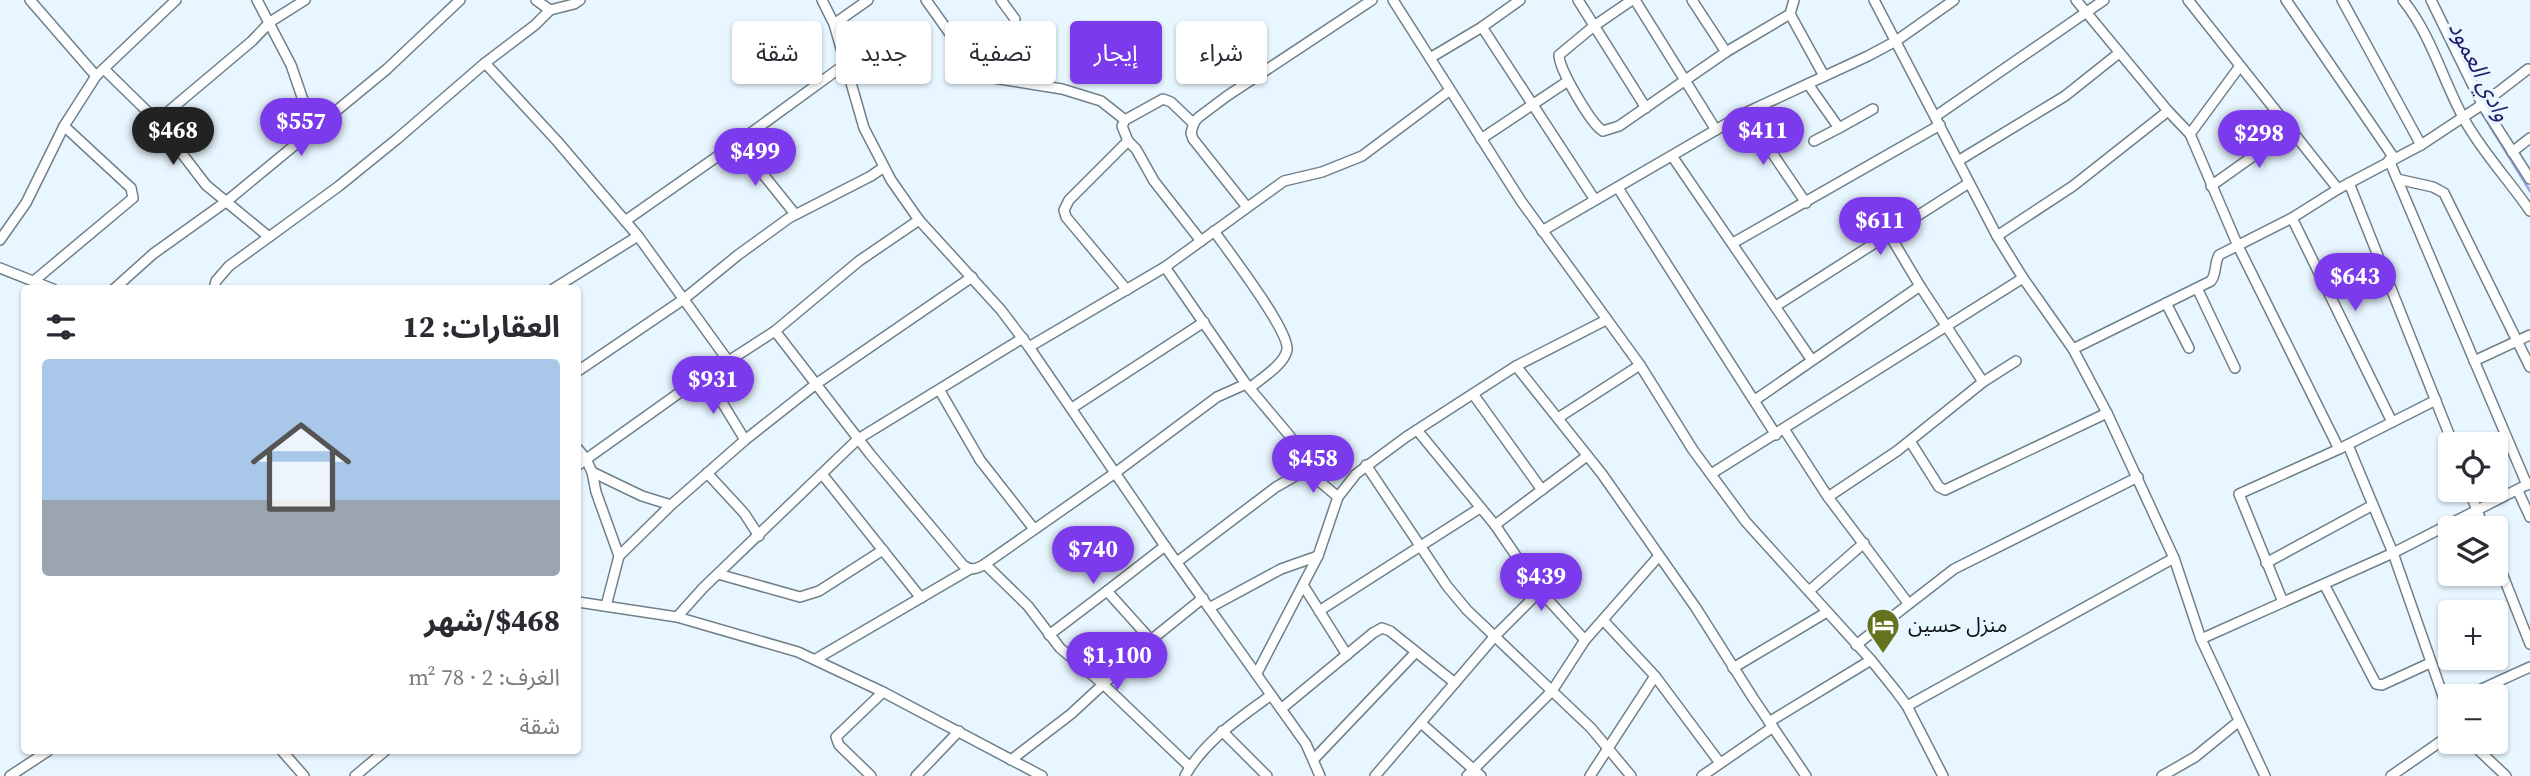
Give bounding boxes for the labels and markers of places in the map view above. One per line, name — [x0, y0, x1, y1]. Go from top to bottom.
pin: $557 — [260, 99, 342, 158]
pin: $468 — [132, 108, 214, 167]
pin: $411 — [1722, 108, 1804, 167]
pin: $298 — [2218, 110, 2300, 170]
pin: $499 — [714, 128, 796, 188]
pin: $611 — [1839, 198, 1921, 257]
pin: $643 — [2314, 254, 2396, 313]
pin: $931 — [672, 356, 754, 416]
pin: $458 — [1272, 435, 1354, 495]
pin: $740 — [1052, 526, 1134, 586]
pin: $439 — [1500, 554, 1582, 613]
hotel icon: منزل حسين — [1864, 606, 1902, 655]
place label: منزل حسين — [1908, 610, 2007, 639]
pin: $1,100 — [1060, 632, 1174, 692]

